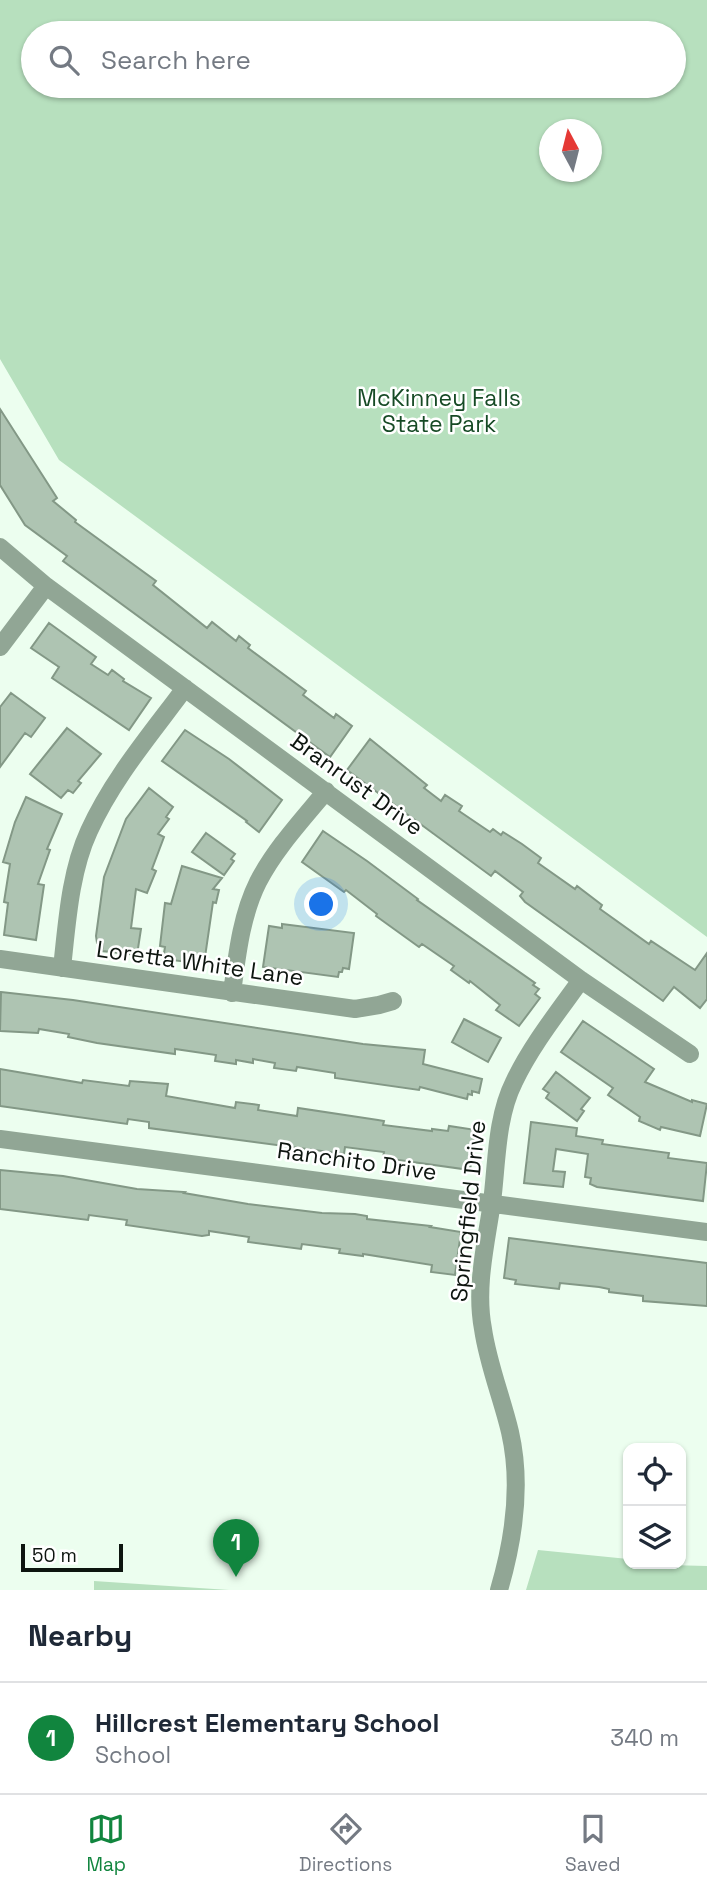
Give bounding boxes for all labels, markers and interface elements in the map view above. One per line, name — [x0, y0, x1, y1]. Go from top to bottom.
search box — [21, 21, 686, 98]
icon: search — [45, 41, 83, 79]
text: Search here — [101, 43, 251, 77]
north arrow — [539, 119, 602, 182]
park label: McKinney Falls State Park — [357, 383, 521, 439]
street label: Branrust Drive — [285, 726, 429, 842]
your location — [304, 887, 338, 921]
street label: Loretta White Lane — [95, 934, 305, 992]
street label: Springfield Drive — [444, 1119, 492, 1303]
street label: Ranchito Drive — [275, 1135, 439, 1187]
map controls — [623, 1443, 686, 1569]
button: locate — [623, 1443, 686, 1506]
button: layers — [623, 1506, 686, 1569]
pin: 1 — [213, 1519, 259, 1577]
scale bar — [21, 1541, 122, 1573]
text: 50 m — [32, 1543, 77, 1568]
text: Nearby — [28, 1616, 132, 1655]
text: Hillcrest Elementary School — [95, 1706, 439, 1740]
text: 1 — [46, 1723, 56, 1753]
text: 340 m — [610, 1723, 679, 1753]
text: School — [95, 1740, 171, 1770]
tab: Map — [86, 1810, 126, 1877]
tab: Directions — [299, 1810, 392, 1877]
tab: Saved — [565, 1810, 621, 1877]

